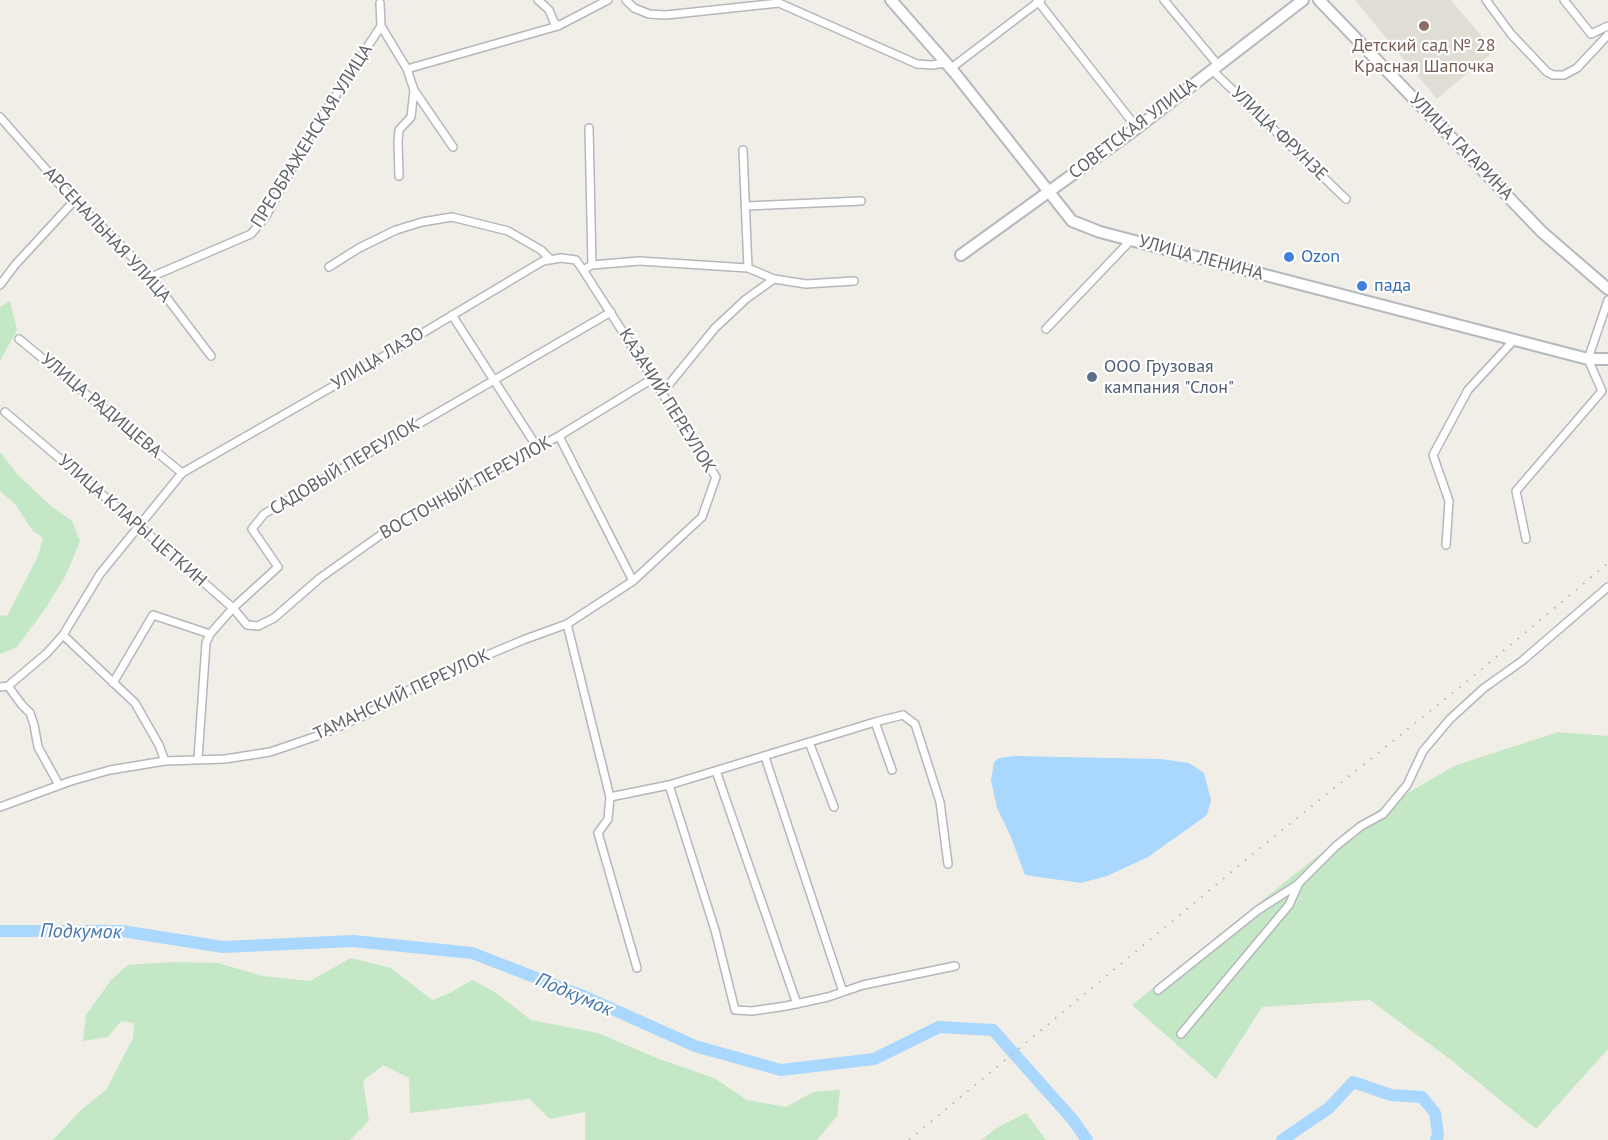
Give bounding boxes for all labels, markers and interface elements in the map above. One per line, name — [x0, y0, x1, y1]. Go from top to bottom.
marker: Детский сад № 28 Красная Шапочка — [1417, 19, 1431, 33]
place label: Детский сад № 28 Красная Шапочка — [1352, 35, 1496, 78]
street label: ПРЕОБРАЖЕНСКАЯ УЛИЦА — [247, 40, 377, 232]
street label: СОВЕТСКАЯ УЛИЦА — [1065, 74, 1201, 184]
street label: УЛИЦА ФРУНЗЕ — [1226, 83, 1332, 185]
street label: УЛИЦА ГАГАРИНА — [1405, 89, 1517, 205]
street label: АРСЕНАЛЬНАЯ УЛИЦА — [39, 163, 175, 307]
street label: УЛИЦА ЛЕНИНА — [1136, 231, 1266, 285]
place label: Ozon — [1301, 246, 1340, 268]
marker: Ozon — [1282, 250, 1296, 264]
place label: пада — [1374, 275, 1411, 297]
marker: пада — [1355, 279, 1369, 293]
street label: УЛИЦА ЛАЗО — [328, 323, 428, 395]
street label: КАЗАЧИЙ ПЕРЕУЛОК — [614, 325, 720, 477]
street label: УЛИЦА РАДИЩЕВА — [36, 349, 166, 463]
place label: ООО Грузовая кампания "Слон" — [1104, 356, 1234, 398]
marker: ООО Грузовая кампания "Слон" — [1085, 370, 1099, 384]
street label: САДОВЫЙ ПЕРЕУЛОК — [266, 414, 424, 520]
street label: ВОСТОЧНЫЙ ПЕРЕУЛОК — [376, 432, 556, 544]
street label: УЛИЦА КЛАРЫ ЦЕТКИН — [53, 451, 211, 591]
street label: ТАМАНСКИЙ ПЕРЕУЛОК — [310, 645, 494, 745]
water label: Подкумок — [40, 919, 122, 945]
water label: Подкумок — [532, 968, 616, 1022]

